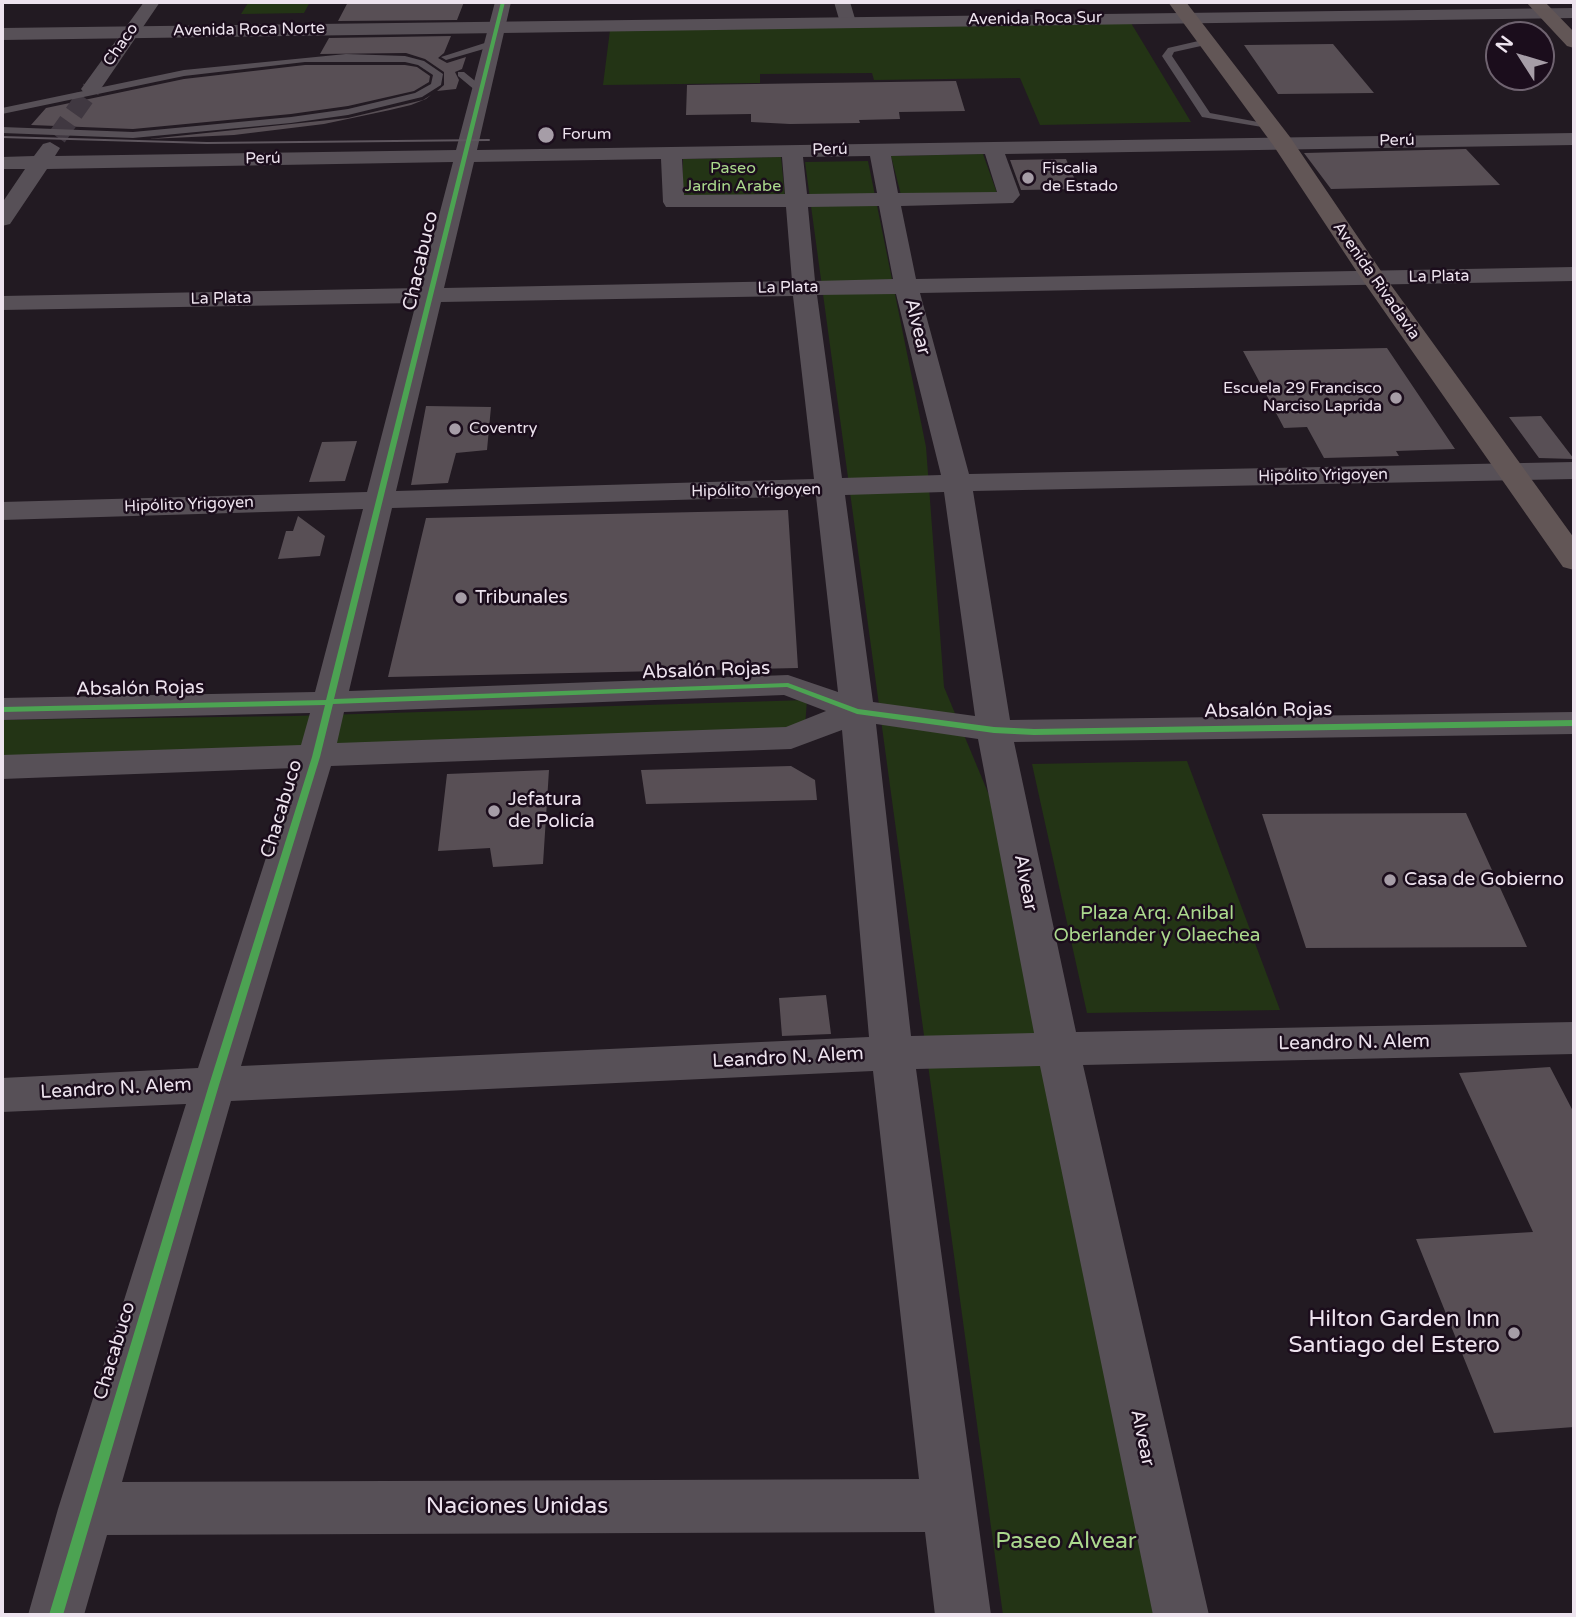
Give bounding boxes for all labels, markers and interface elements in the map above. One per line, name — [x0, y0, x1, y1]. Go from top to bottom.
street label: Avenida Roca Sur — [968, 8, 1102, 30]
street label: Avenida Roca Norte — [173, 19, 325, 41]
street label: Chaco — [99, 20, 143, 70]
north arrow — [1485, 21, 1555, 91]
text: N — [1491, 32, 1518, 57]
marker: Forum — [536, 125, 556, 145]
place label: Forum — [562, 125, 611, 145]
street label: Perú — [1379, 131, 1415, 151]
street label: Perú — [812, 140, 848, 160]
street label: Perú — [245, 149, 281, 169]
park label: Paseo Jardin Arabe — [685, 159, 781, 197]
place label: Fiscalia de Estado — [1042, 159, 1118, 197]
marker: Fiscalia de Estado — [1020, 170, 1036, 186]
street label: Chacabuco — [398, 209, 444, 313]
street label: Avenida Rivadavia — [1328, 219, 1424, 343]
street label: La Plata — [1408, 267, 1470, 287]
street label: La Plata — [757, 278, 819, 298]
street label: La Plata — [190, 289, 252, 309]
street label: Alvear — [899, 296, 935, 358]
place label: Escuela 29 Francisco Narciso Laprida — [1223, 379, 1382, 417]
marker: Escuela 29 Francisco Narciso Laprida — [1388, 390, 1404, 406]
place label: Coventry — [469, 419, 537, 439]
marker: Coventry — [447, 421, 463, 437]
street label: Hipólito Yrigoyen — [1258, 465, 1388, 487]
street label: Hipólito Yrigoyen — [691, 480, 821, 502]
street label: Hipólito Yrigoyen — [124, 493, 254, 517]
place label: Tribunales — [475, 587, 568, 609]
marker: Tribunales — [453, 590, 469, 606]
street label: Absalón Rojas — [641, 657, 771, 685]
street label: Absalón Rojas — [76, 676, 204, 702]
street label: Absalón Rojas — [1204, 698, 1332, 724]
street label: Chacabuco — [256, 757, 308, 861]
place label: Jefatura de Policía — [508, 789, 595, 833]
marker: Jefatura de Policía — [486, 803, 502, 819]
street label: Alvear — [1008, 853, 1042, 913]
place label: Casa de Gobierno — [1404, 869, 1564, 891]
marker: Casa de Gobierno — [1382, 872, 1398, 888]
park label: Plaza Arq. Anibal Oberlander y Olaechea — [1054, 903, 1260, 947]
street label: Leandro N. Alem — [1278, 1030, 1430, 1056]
street label: Leandro N. Alem — [712, 1043, 864, 1073]
street label: Leandro N. Alem — [40, 1074, 192, 1104]
street label: Chacabuco — [89, 1299, 141, 1403]
place label: Hilton Garden Inn Santiago del Estero — [1288, 1306, 1500, 1360]
marker: Hilton Garden Inn Santiago del Estero — [1506, 1325, 1522, 1341]
street label: Alvear — [1125, 1408, 1159, 1468]
street label: Naciones Unidas — [426, 1493, 608, 1521]
park label: Paseo Alvear — [995, 1528, 1137, 1556]

